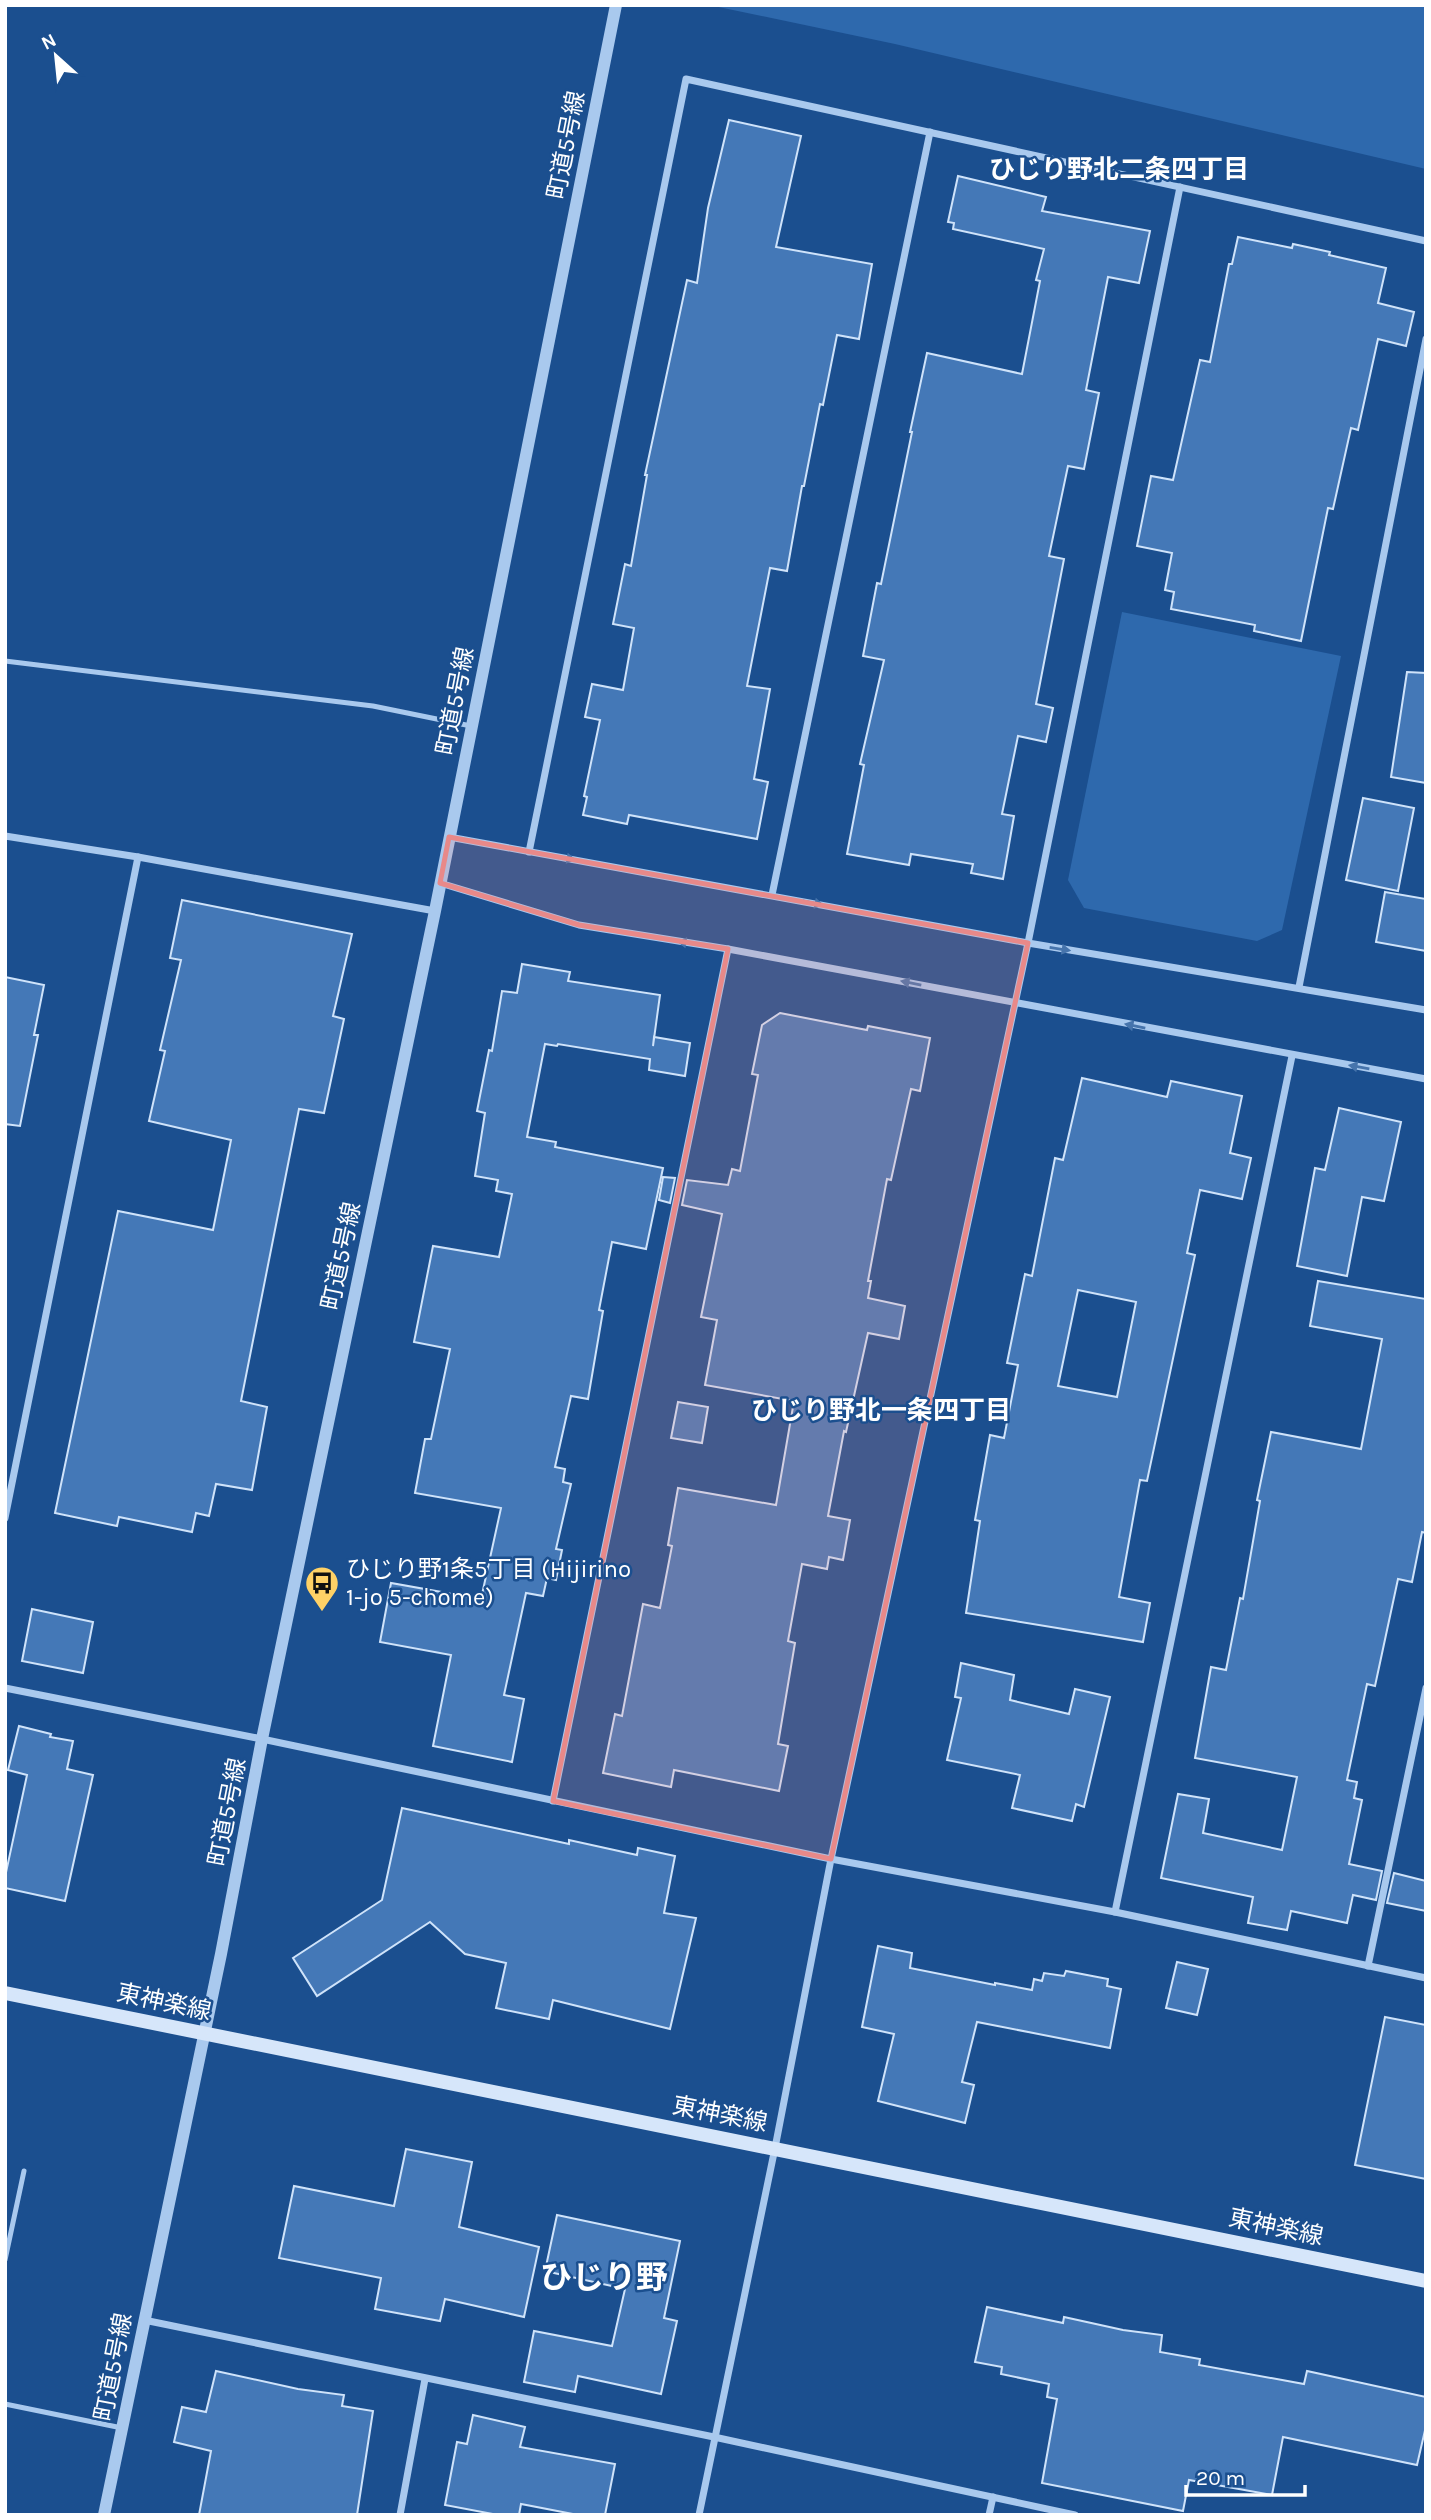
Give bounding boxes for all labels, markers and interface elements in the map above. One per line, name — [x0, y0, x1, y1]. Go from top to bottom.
north arrow — [21, 21, 91, 91]
text: N — [38, 29, 60, 55]
street label: 町道5号線 — [542, 89, 590, 201]
district label: ひじり野北二条四丁目 — [989, 154, 1249, 185]
street label: 町道5号線 — [431, 645, 479, 757]
one-way arrow — [554, 853, 576, 864]
one-way arrow — [802, 898, 824, 909]
one-way arrow — [676, 937, 698, 948]
one-way arrow — [1050, 944, 1072, 955]
one-way arrow — [900, 978, 922, 989]
one-way arrow — [1124, 1020, 1146, 1031]
one-way arrow — [1347, 1061, 1369, 1072]
street label: 町道5号線 — [316, 1200, 366, 1312]
district label: ひじり野北一条四丁目 — [751, 1395, 1011, 1426]
place label: ひじり野1条5丁目 (Hijirino 1-jo 5-chome) — [346, 1555, 631, 1611]
bus stop icon: ひじり野1条5丁目 (Hijirino 1-jo 5-chome) — [303, 1564, 341, 1613]
street label: 町道5号線 — [203, 1756, 251, 1868]
street label: 東神楽線 — [114, 1978, 214, 2026]
street label: 東神楽線 — [670, 2091, 770, 2137]
street label: 東神楽線 — [1226, 2203, 1326, 2251]
district label: ひじり野 — [540, 2259, 668, 2296]
street label: 町道5号線 — [89, 2311, 137, 2423]
scale bar — [1186, 2454, 1305, 2498]
text: 20 m — [1196, 2466, 1245, 2490]

